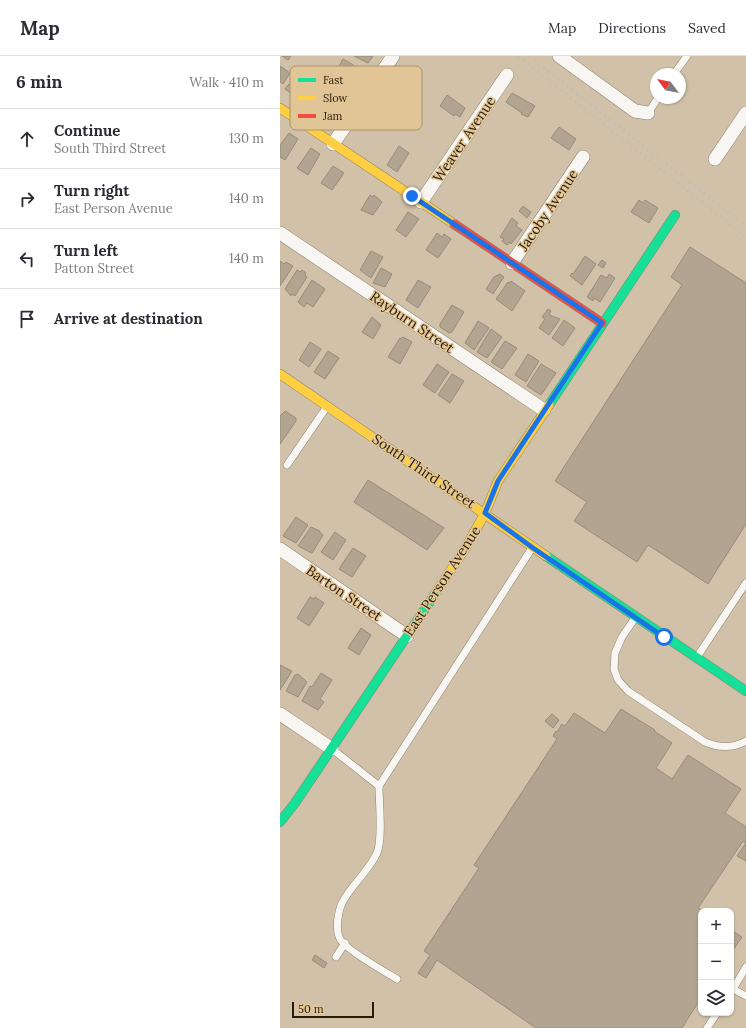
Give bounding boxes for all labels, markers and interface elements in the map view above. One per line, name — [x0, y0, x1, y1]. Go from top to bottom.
text: Map — [20, 16, 60, 40]
text: Map — [548, 19, 576, 37]
text: Directions — [598, 19, 666, 37]
text: Saved — [688, 19, 726, 37]
legend — [290, 66, 422, 130]
north arrow — [650, 68, 686, 104]
text: 6 min — [16, 71, 62, 93]
text: Fast — [323, 73, 344, 87]
text: Walk · 410 m — [189, 74, 264, 91]
text: Slow — [323, 91, 348, 105]
street label: Weaver Avenue — [429, 92, 500, 185]
text: Jam — [322, 109, 343, 123]
text: Continue — [54, 121, 120, 140]
icon: ahead — [16, 128, 38, 150]
text: 130 m — [229, 130, 264, 147]
text: South Third Street — [54, 140, 166, 157]
street label: Jacoby Avenue — [514, 165, 582, 255]
text: Turn right — [54, 181, 130, 200]
route end — [403, 187, 421, 205]
icon: right — [16, 188, 38, 210]
text: 140 m — [229, 190, 264, 207]
text: East Person Avenue — [54, 200, 173, 217]
text: Turn left — [54, 241, 118, 260]
icon: left — [16, 248, 38, 270]
text: 140 m — [229, 250, 264, 267]
text: Patton Street — [54, 260, 134, 277]
street label: Rayburn Street — [366, 287, 458, 357]
icon: arrive — [16, 308, 38, 330]
text: Arrive at destination — [54, 309, 203, 328]
street label: South Third Street — [369, 430, 480, 513]
street label: East Person Avenue — [400, 522, 485, 640]
street label: Barton Street — [303, 561, 386, 625]
route start — [655, 628, 673, 646]
map controls — [698, 908, 734, 1016]
button: + — [698, 908, 734, 944]
button: − — [698, 944, 734, 980]
button: layers — [698, 980, 734, 1016]
scale bar — [292, 1000, 374, 1019]
text: 50 m — [298, 1002, 324, 1016]

